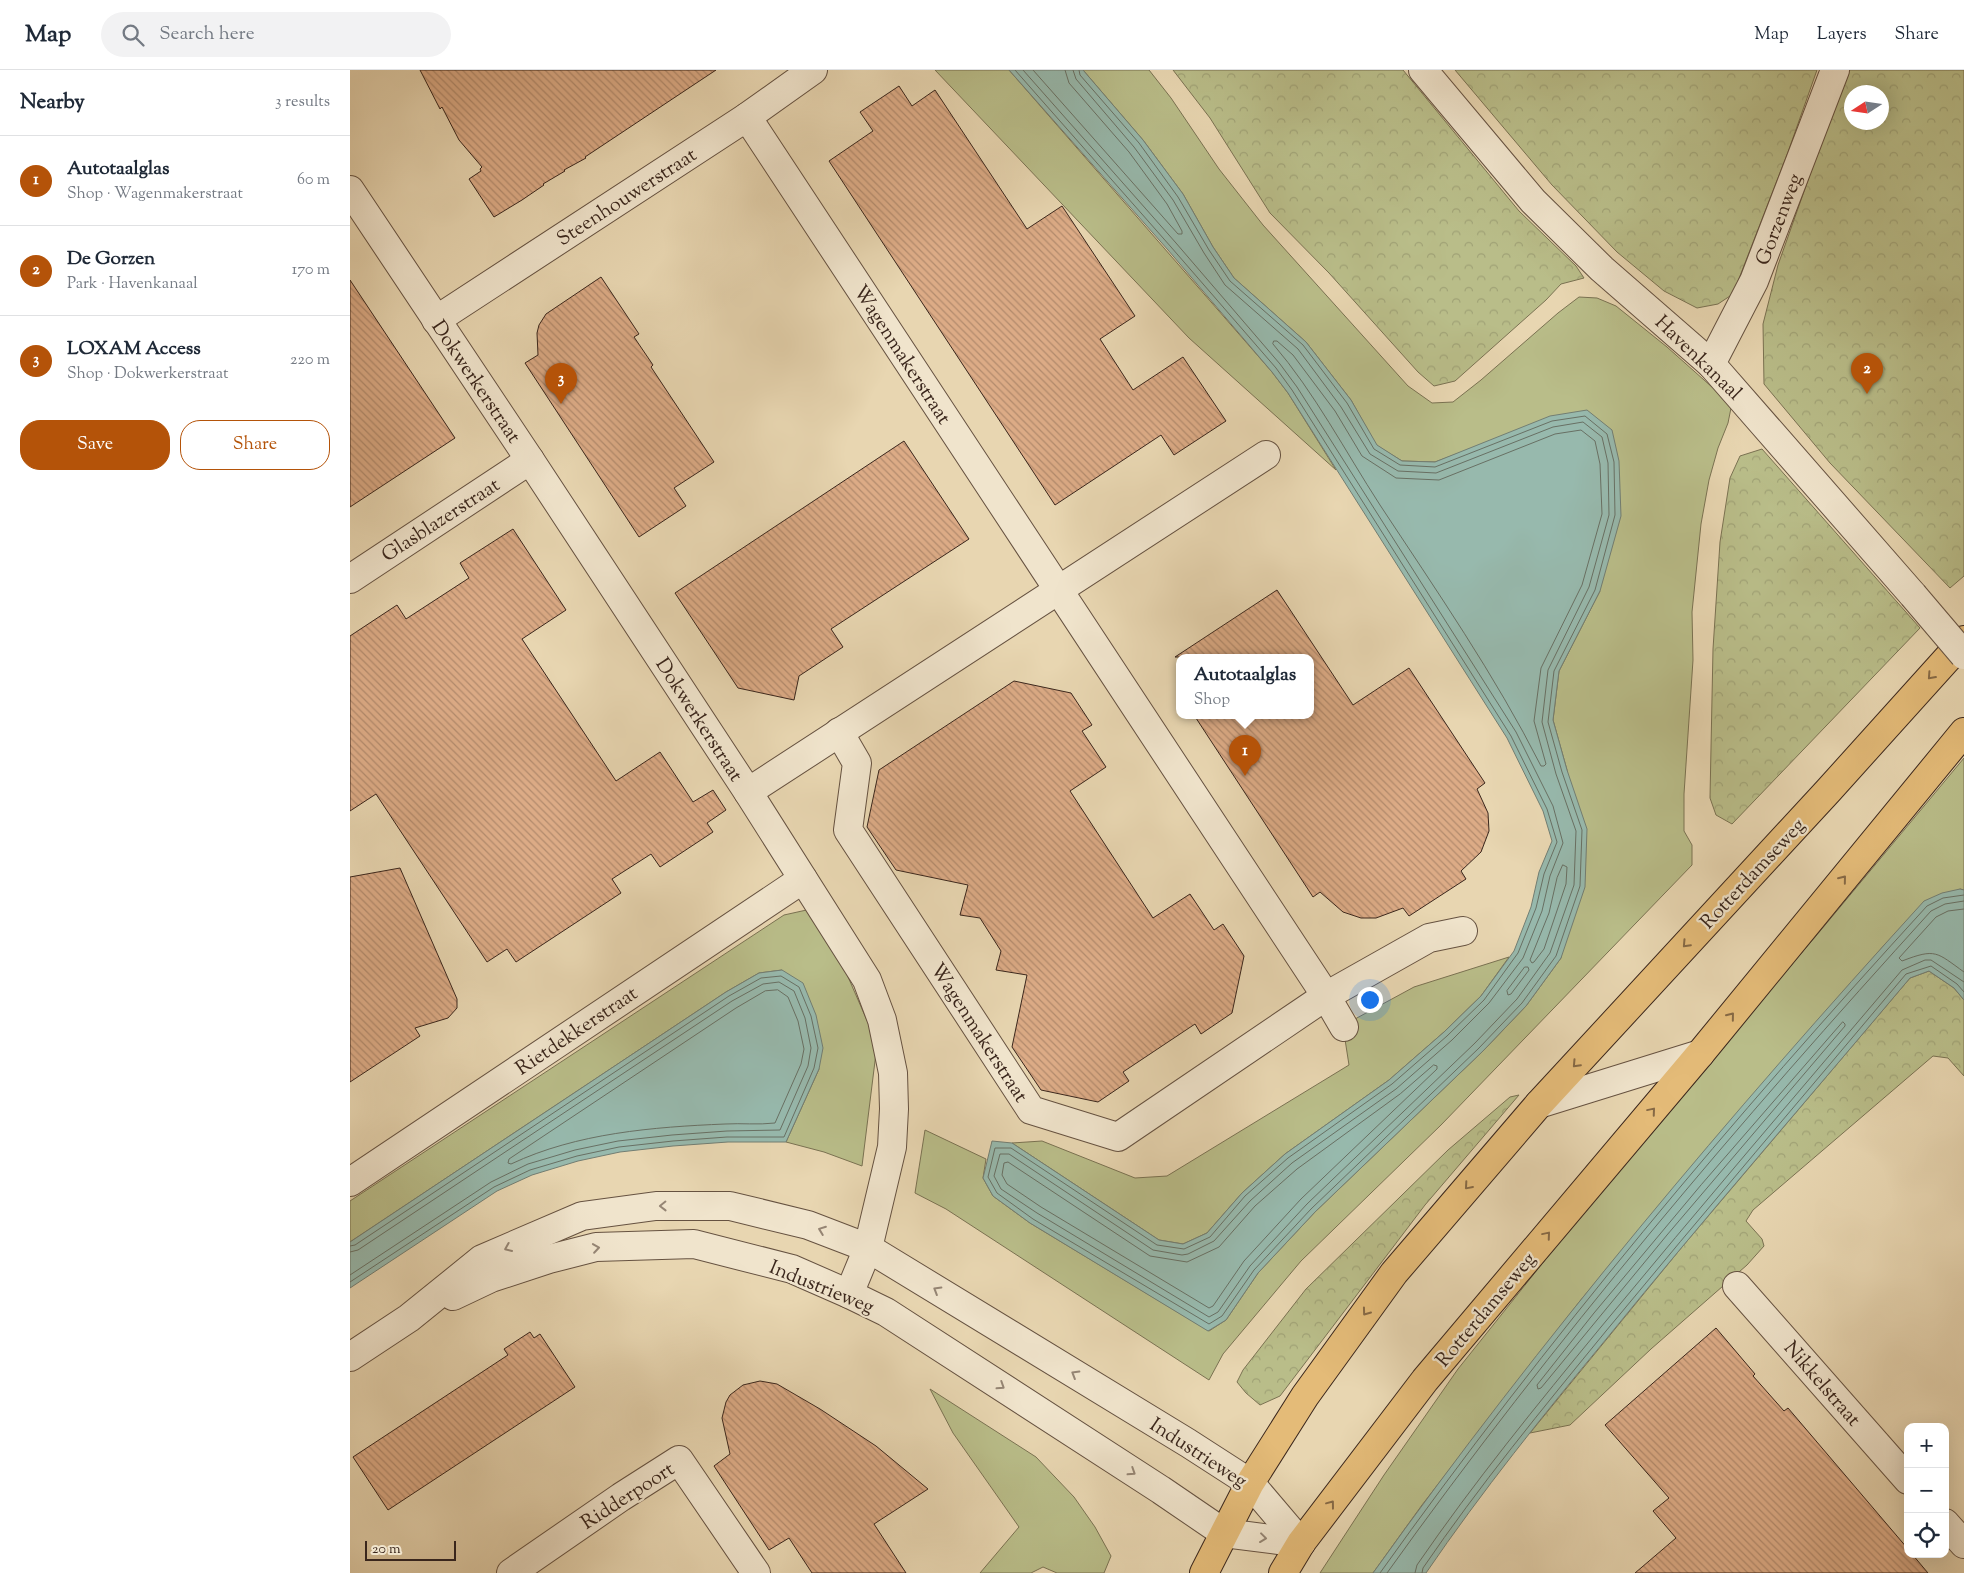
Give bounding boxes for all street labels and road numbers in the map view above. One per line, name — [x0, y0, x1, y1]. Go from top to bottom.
street label: Steenhouwerstraat — [552, 142, 703, 254]
street label: Gorzenweg — [1750, 169, 1811, 270]
street label: Wagenmakerstraat — [845, 280, 957, 431]
street label: Havenkanaal — [1647, 310, 1748, 408]
street label: Dokwerkerstraat — [423, 315, 527, 450]
street label: Glasblazerstraat — [376, 472, 506, 570]
street label: Dokwerkerstraat — [647, 653, 749, 788]
street label: Rotterdamseweg — [1695, 813, 1813, 937]
street label: Wagenmakerstraat — [922, 958, 1034, 1109]
street label: Rietdekkerstraat — [510, 980, 644, 1084]
street label: Rotterdamseweg — [1430, 1247, 1544, 1375]
street label: Industrieweg — [764, 1254, 878, 1323]
street label: Nikkelstraat — [1776, 1335, 1867, 1434]
street label: Industrieweg — [1143, 1412, 1252, 1497]
street label: Ridderpoort — [576, 1456, 681, 1538]

